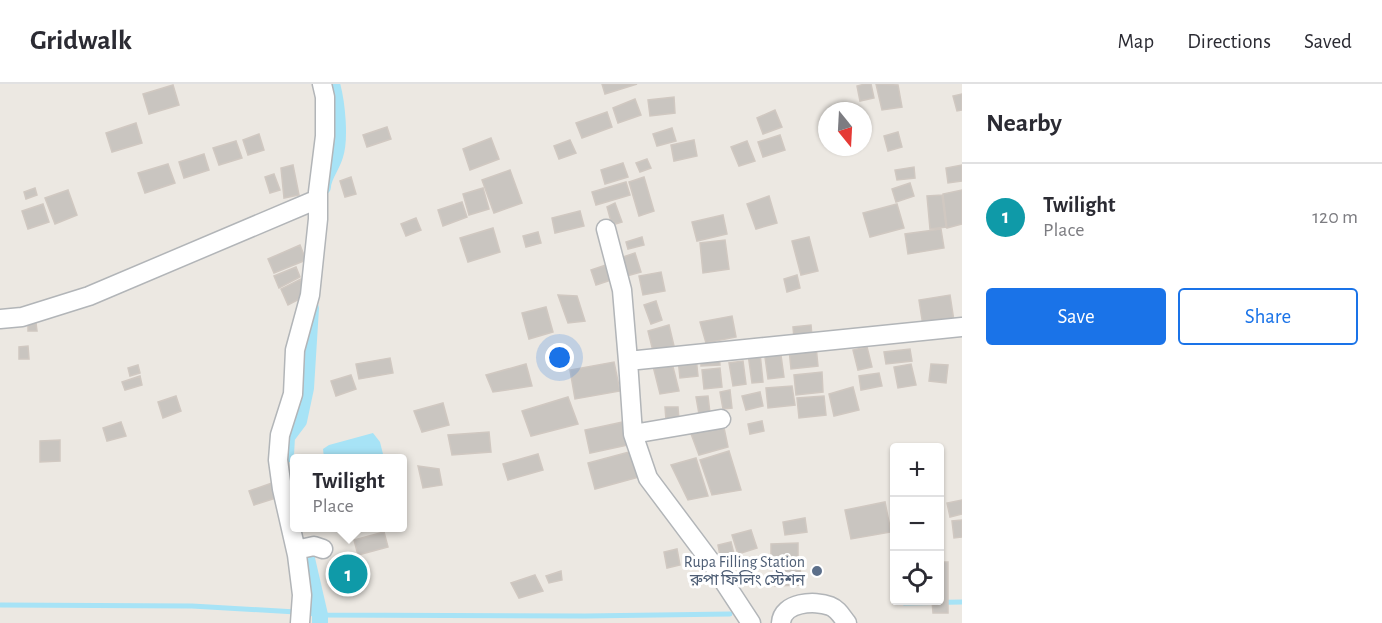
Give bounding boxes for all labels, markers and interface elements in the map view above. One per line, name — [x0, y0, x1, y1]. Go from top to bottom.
text: Gridwalk — [30, 27, 132, 55]
text: Map — [1118, 31, 1154, 52]
text: Directions — [1187, 31, 1271, 52]
text: Saved — [1304, 31, 1352, 52]
north arrow — [818, 102, 872, 156]
text: Nearby — [986, 110, 1062, 136]
text: Twilight — [1043, 194, 1115, 216]
text: 1 — [1002, 207, 1009, 227]
text: 120 m — [1312, 207, 1358, 227]
text: Place — [1043, 220, 1084, 240]
button: Save — [986, 288, 1166, 345]
button: Share — [1178, 288, 1358, 345]
your location — [545, 343, 574, 372]
map controls — [890, 443, 944, 605]
button: + — [890, 443, 944, 497]
popup — [290, 454, 407, 532]
text: Twilight — [312, 470, 385, 492]
text: Place — [312, 496, 354, 516]
button: − — [890, 497, 944, 551]
button: locate — [890, 551, 944, 605]
pin: 1 — [328, 552, 368, 596]
place label: Rupa Filling Station রুপা ফিলিং স্টেশন — [684, 554, 805, 588]
marker: Rupa Filling Station রুপা ফিলিং স্টেশন — [810, 564, 824, 578]

